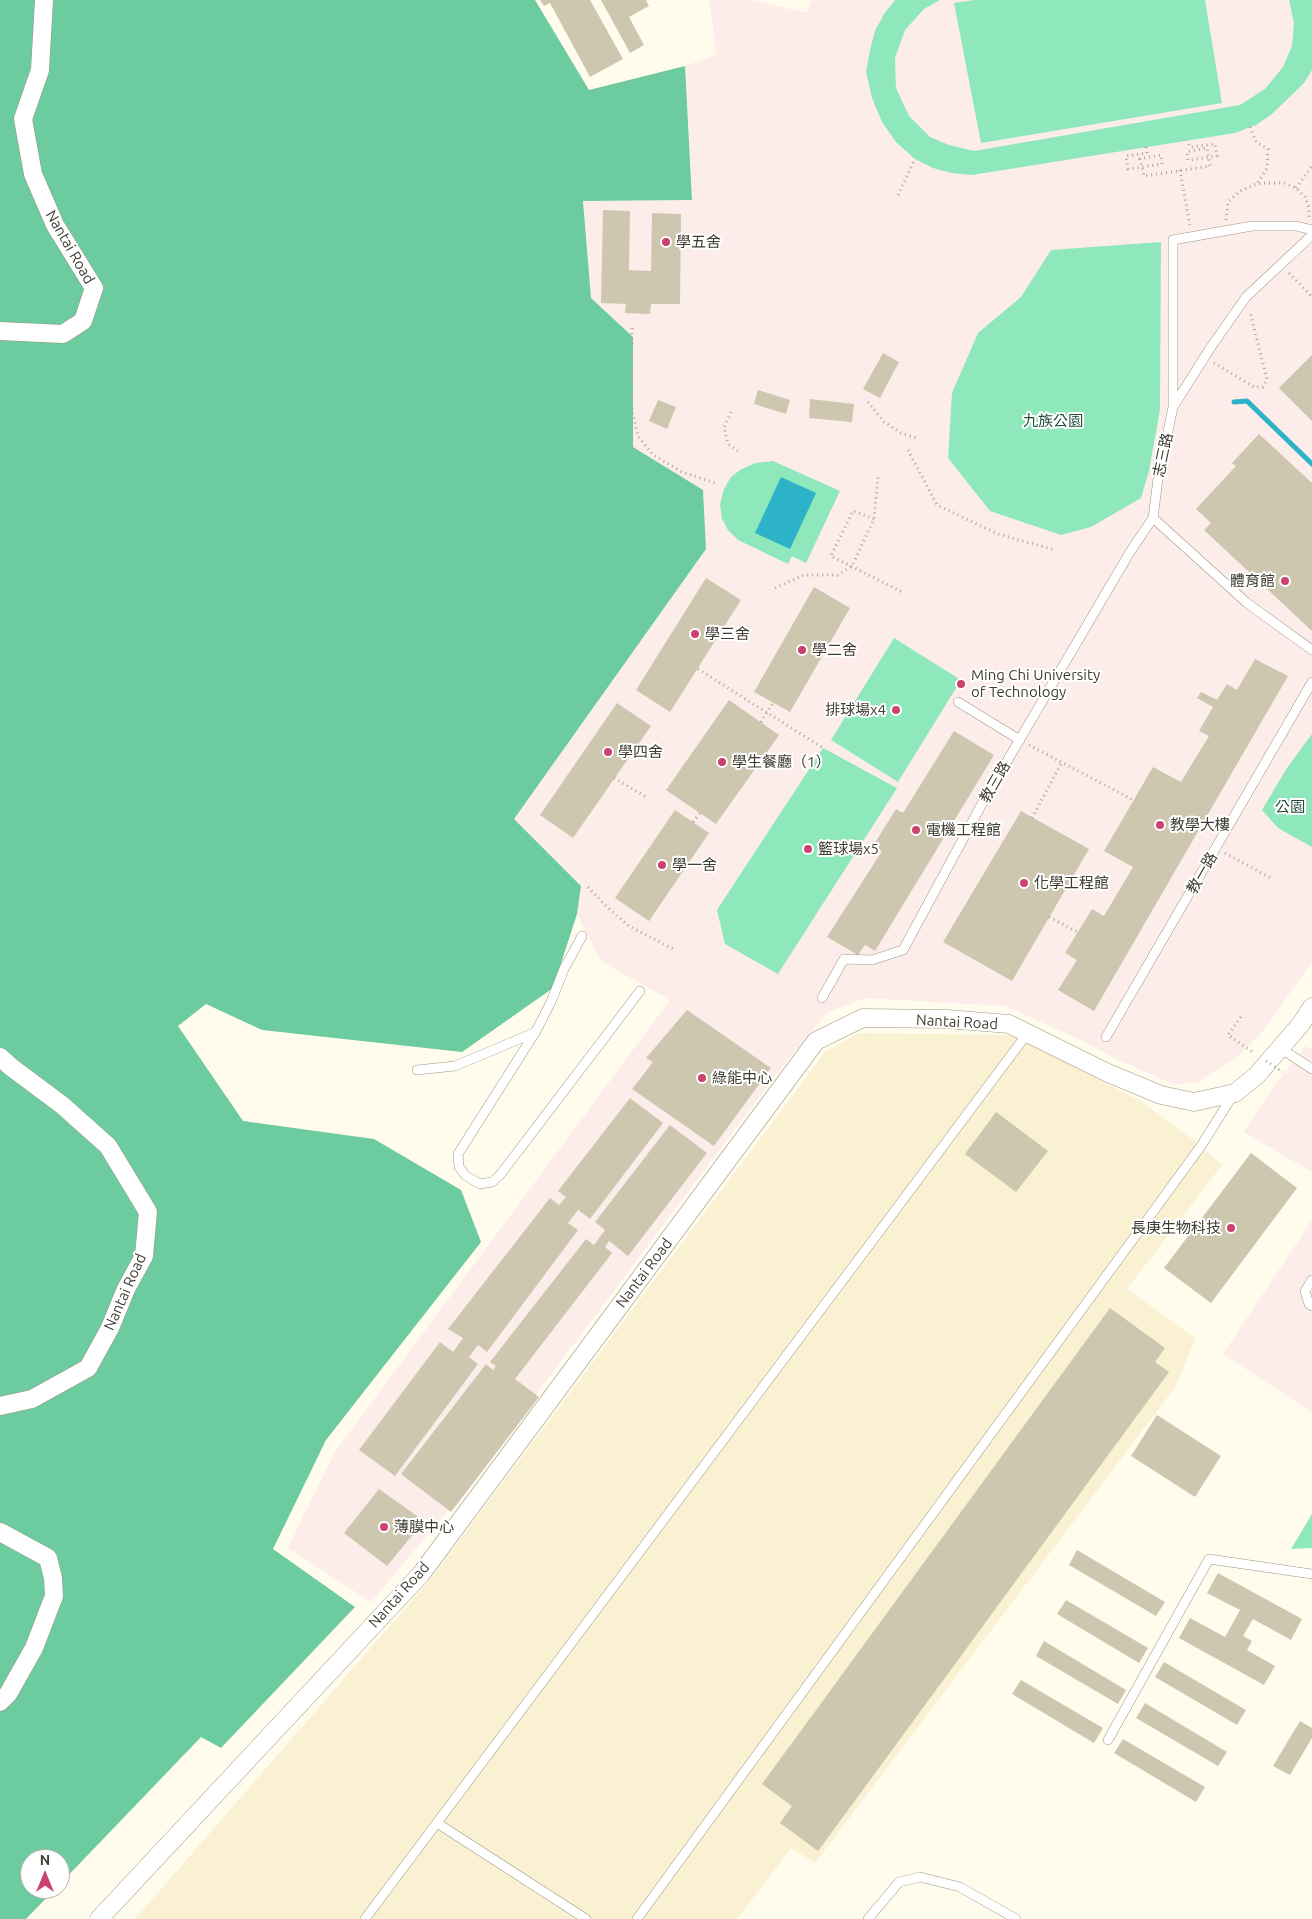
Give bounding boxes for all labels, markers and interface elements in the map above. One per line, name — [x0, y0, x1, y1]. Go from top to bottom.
street label: Nantai Road — [42, 207, 98, 287]
place label: 學五舍 — [676, 233, 721, 251]
marker: 學五舍 — [660, 236, 672, 248]
park label: 九族公園 — [1023, 412, 1083, 430]
street label: 志三路 — [1150, 431, 1176, 479]
place label: 體育館 — [1230, 572, 1275, 590]
marker: 體育館 — [1279, 575, 1291, 587]
place label: 學三舍 — [705, 625, 750, 643]
marker: 學三舍 — [689, 628, 701, 640]
place label: 學二舍 — [812, 641, 857, 659]
marker: 學二舍 — [796, 644, 808, 656]
place label: Ming Chi University of Technology — [971, 666, 1100, 701]
marker: Ming Chi University of Technology — [955, 678, 967, 690]
place label: 排球場x4 — [825, 701, 886, 719]
marker: 排球場x4 — [890, 704, 902, 716]
place label: 學四舍 — [618, 743, 663, 761]
marker: 學四舍 — [602, 746, 614, 758]
place label: 學生餐廳（1） — [732, 753, 830, 771]
marker: 學生餐廳（1） — [716, 756, 728, 768]
street label: 教三路 — [976, 758, 1014, 806]
park label: 公園 — [1275, 798, 1305, 816]
place label: 教學大樓 — [1170, 816, 1230, 834]
marker: 教學大樓 — [1154, 819, 1166, 831]
place label: 電機工程館 — [926, 821, 1001, 839]
marker: 電機工程館 — [910, 824, 922, 836]
place label: 籃球場x5 — [818, 840, 879, 858]
marker: 籃球場x5 — [802, 843, 814, 855]
street label: 教一路 — [1183, 849, 1221, 897]
place label: 學一舍 — [672, 856, 717, 874]
marker: 學一舍 — [656, 859, 668, 871]
place label: 化學工程館 — [1034, 874, 1109, 892]
marker: 化學工程館 — [1018, 877, 1030, 889]
street label: Nantai Road — [915, 1011, 999, 1033]
place label: 綠能中心 — [712, 1069, 772, 1087]
marker: 綠能中心 — [696, 1072, 708, 1084]
place label: 長庚生物科技 — [1131, 1219, 1221, 1237]
marker: 長庚生物科技 — [1225, 1222, 1237, 1234]
street label: Nantai Road — [612, 1235, 676, 1311]
street label: Nantai Road — [100, 1251, 150, 1333]
place label: 薄膜中心 — [394, 1518, 454, 1536]
marker: 薄膜中心 — [378, 1521, 390, 1533]
street label: Nantai Road — [365, 1558, 433, 1632]
north arrow — [20, 1849, 70, 1899]
text: N — [40, 1852, 50, 1868]

